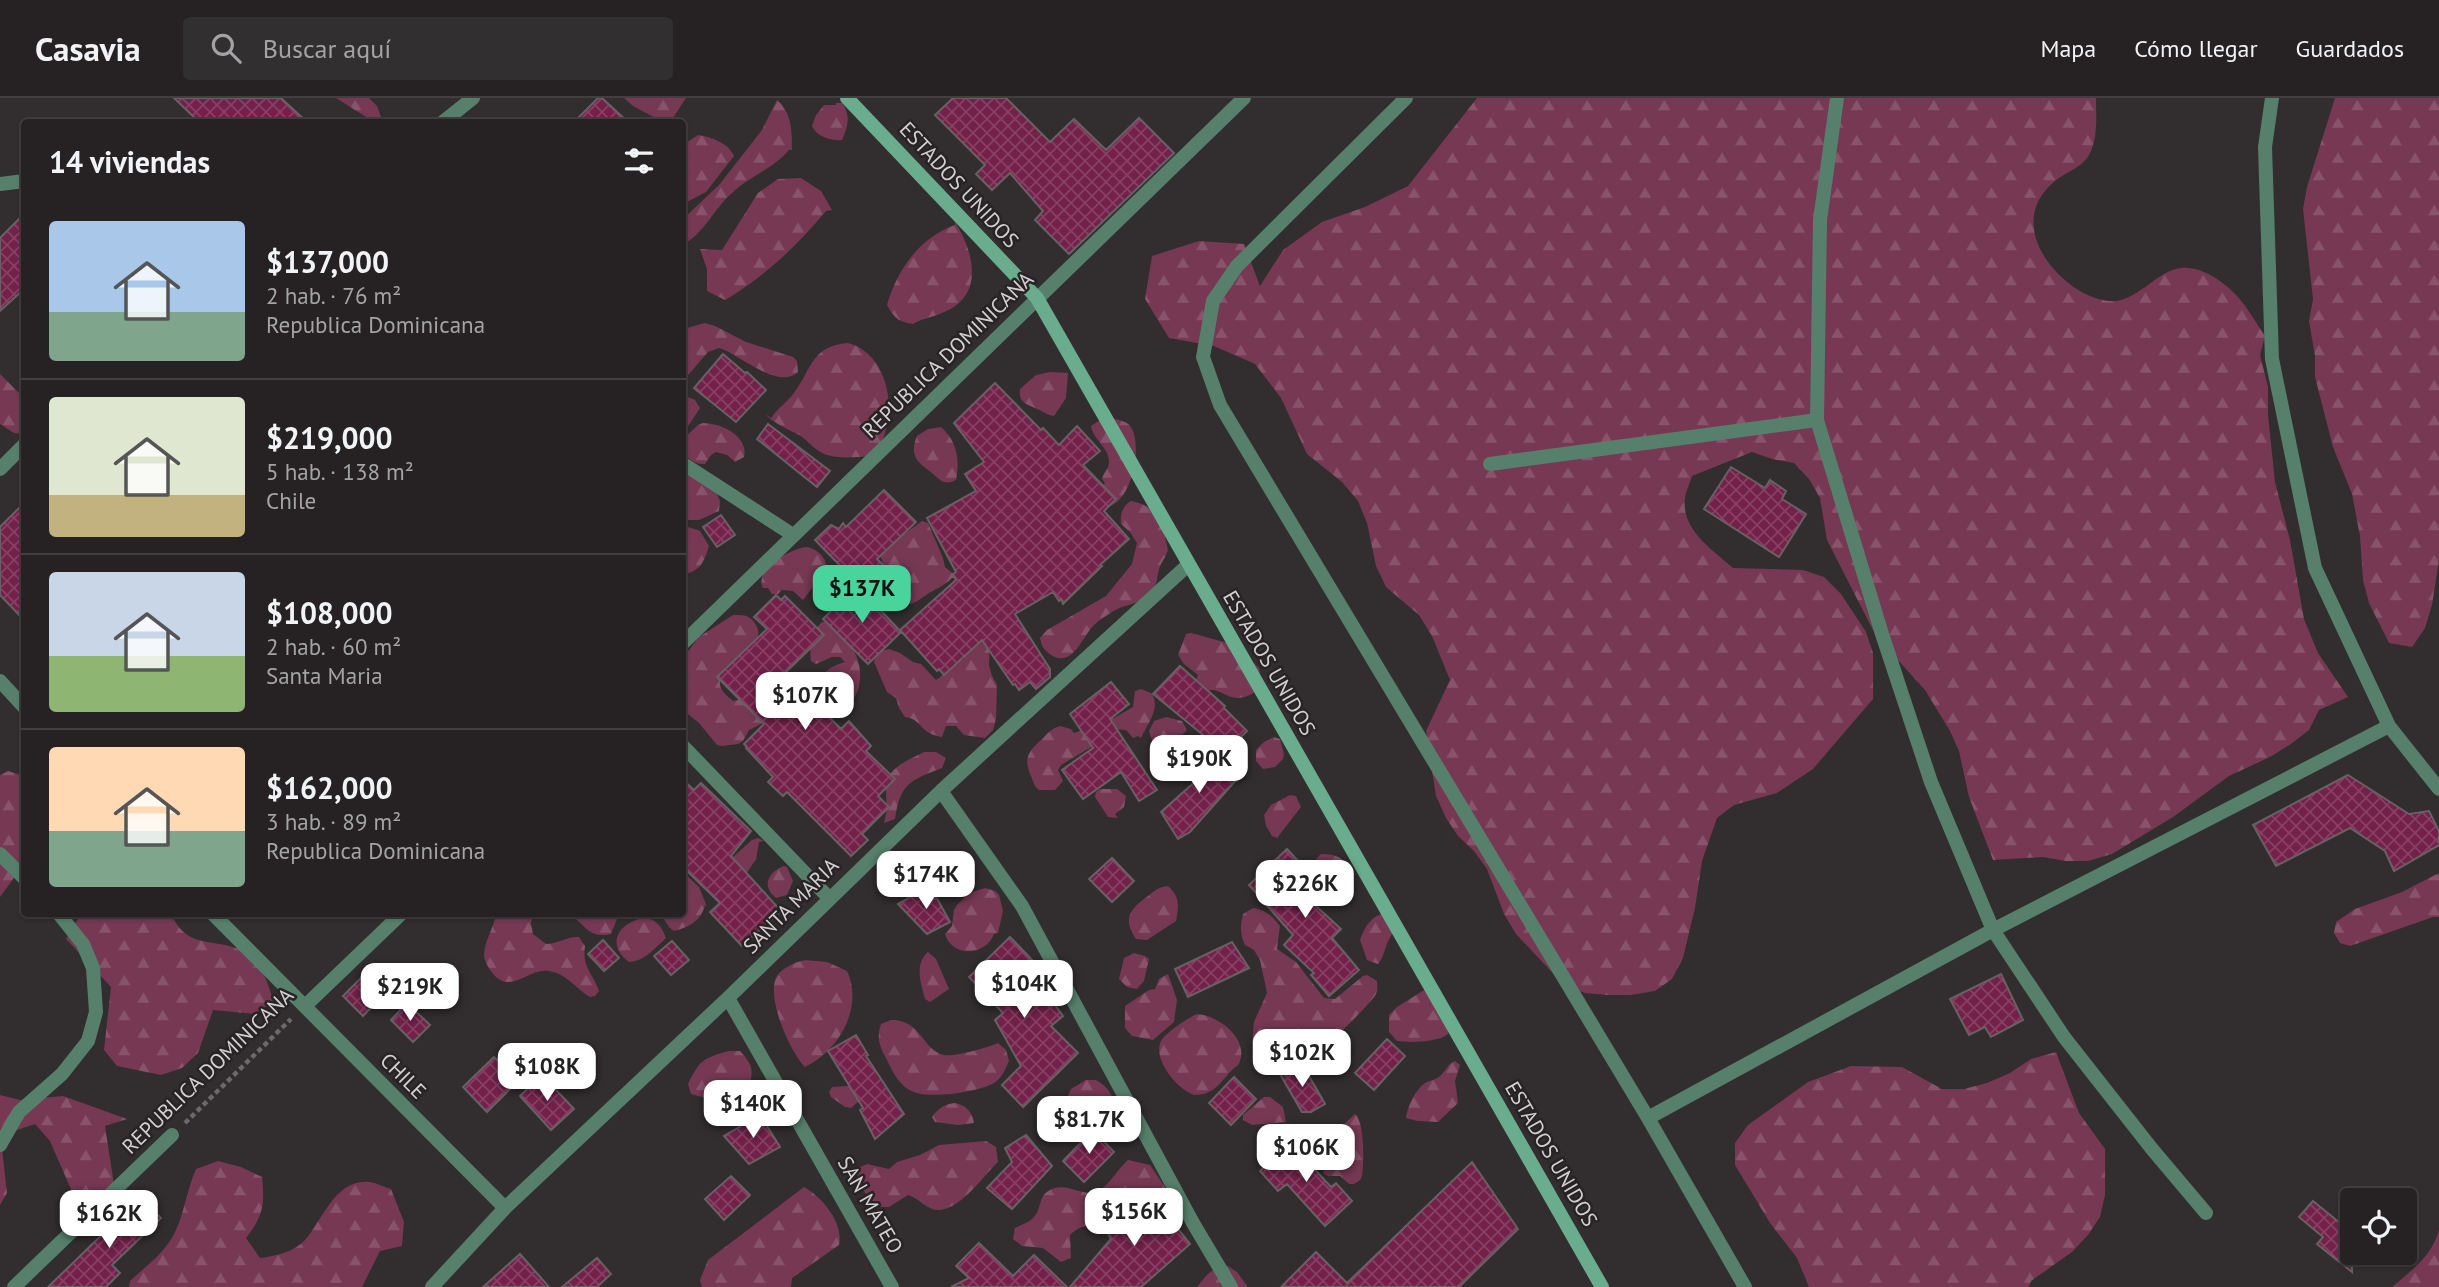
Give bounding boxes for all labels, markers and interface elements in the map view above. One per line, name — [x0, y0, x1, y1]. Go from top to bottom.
search box — [183, 17, 673, 80]
text: Casavia — [35, 27, 141, 70]
icon: search — [207, 29, 245, 67]
text: Buscar aquí — [263, 32, 391, 65]
text: Mapa — [2040, 33, 2096, 64]
text: Cómo llegar — [2134, 33, 2258, 64]
text: Guardados — [2296, 33, 2404, 64]
street label: ESTADOS UNIDOS — [894, 116, 1025, 253]
text: 14 viviendas — [49, 142, 210, 181]
icon: filters — [620, 142, 658, 180]
text: $137,000 — [266, 242, 389, 281]
icon: home — [105, 249, 189, 333]
street label: REPUBLICA DOMINICANA — [856, 265, 1040, 444]
text: 2 hab. · 76 m² — [266, 281, 401, 310]
text: Republica Dominicana — [266, 310, 485, 339]
text: $219,000 — [266, 418, 393, 457]
icon: home — [105, 425, 189, 509]
text: 5 hab. · 138 m² — [266, 457, 414, 486]
text: Chile — [266, 486, 316, 515]
pin: $137K — [813, 566, 911, 625]
text: $137K — [829, 573, 895, 602]
street label: ESTADOS UNIDOS — [1217, 585, 1322, 740]
text: $108,000 — [266, 593, 393, 632]
icon: home — [105, 600, 189, 684]
text: 2 hab. · 60 m² — [266, 632, 401, 661]
text: Santa Maria — [266, 661, 383, 690]
pin: $107K — [756, 672, 854, 732]
text: $107K — [772, 680, 838, 709]
pin: $190K — [1150, 736, 1248, 795]
text: $190K — [1166, 743, 1232, 772]
text: $162,000 — [266, 768, 393, 807]
icon: home — [105, 775, 189, 859]
text: 3 hab. · 89 m² — [266, 807, 401, 836]
text: Republica Dominicana — [266, 836, 485, 865]
street label: SANTA MARIA — [737, 852, 845, 959]
pin: $174K — [877, 852, 975, 911]
text: $174K — [893, 859, 959, 888]
pin: $226K — [1256, 860, 1354, 920]
text: $226K — [1272, 868, 1338, 897]
pin: $104K — [975, 960, 1073, 1020]
pin: $219K — [361, 964, 459, 1023]
text: $104K — [991, 968, 1057, 997]
text: $219K — [377, 971, 443, 1000]
street label: REPUBLICA DOMINICANA — [116, 981, 300, 1160]
pin: $102K — [1253, 1030, 1351, 1089]
text: $102K — [1269, 1037, 1335, 1066]
pin: $108K — [498, 1044, 596, 1103]
street label: CHILE — [375, 1047, 432, 1104]
text: $108K — [514, 1051, 580, 1080]
street label: ESTADOS UNIDOS — [1499, 1076, 1604, 1231]
pin: $140K — [704, 1080, 802, 1140]
text: $140K — [720, 1088, 786, 1117]
pin: $81.7K — [1032, 1096, 1146, 1156]
text: $81.7K — [1053, 1104, 1125, 1133]
pin: $106K — [1257, 1124, 1355, 1184]
text: $106K — [1273, 1132, 1339, 1161]
street label: SAN MATEO — [832, 1151, 909, 1258]
pin: $156K — [1085, 1188, 1183, 1248]
map controls — [2340, 1188, 2417, 1265]
button: locate — [2340, 1188, 2417, 1265]
pin: $162K — [60, 1190, 158, 1250]
text: $156K — [1101, 1196, 1167, 1225]
text: $162K — [76, 1198, 142, 1227]

